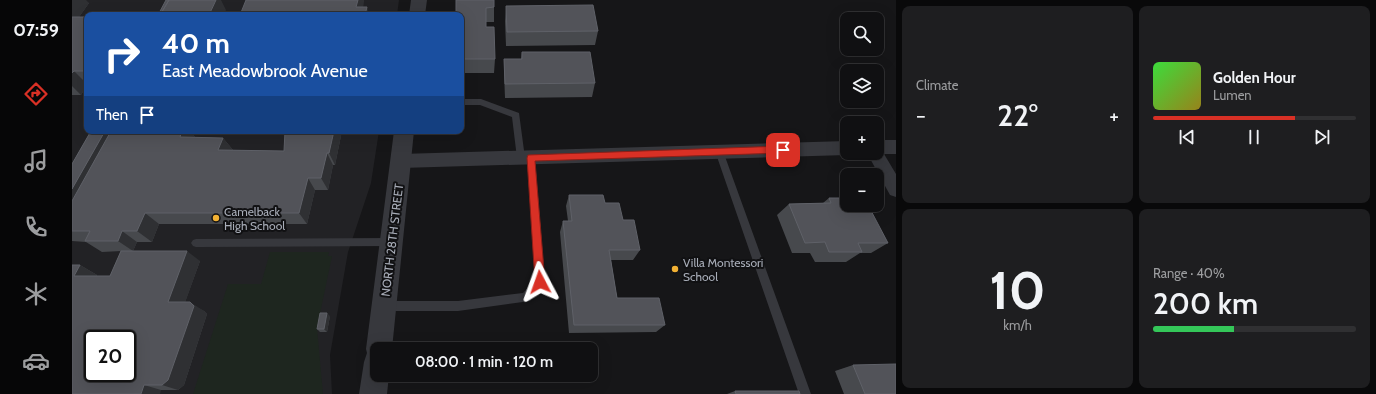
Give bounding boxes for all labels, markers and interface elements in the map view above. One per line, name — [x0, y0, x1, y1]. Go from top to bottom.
map controls — [840, 12, 884, 212]
button: search — [840, 12, 884, 56]
text: 07:59 — [13, 19, 59, 41]
text: 40 m — [162, 26, 230, 60]
icon: right — [96, 28, 148, 80]
text: East Meadowbrook Avenue — [162, 60, 368, 82]
button: layers — [840, 64, 884, 108]
text: Golden Hour — [1213, 69, 1296, 87]
text: Climate — [916, 77, 958, 93]
icon: directions — [22, 80, 50, 108]
text: Lumen — [1213, 87, 1252, 103]
text: 22° — [997, 97, 1038, 134]
text: − — [916, 102, 926, 129]
text: + — [1109, 102, 1119, 129]
icon: arrive — [136, 104, 158, 126]
text: Then — [96, 106, 128, 124]
button: + — [840, 116, 884, 160]
icon: previous — [1176, 126, 1198, 148]
icon: pause — [1243, 126, 1265, 148]
icon: next — [1311, 126, 1333, 148]
pin — [766, 133, 800, 167]
icon: arrive — [772, 139, 794, 161]
icon: music — [22, 147, 50, 175]
button: − — [840, 168, 884, 212]
street label: NORTH 28TH STREET — [378, 182, 406, 297]
place label: Camelback High School — [224, 204, 285, 233]
icon: phone — [22, 213, 50, 241]
marker: Camelback High School — [211, 213, 221, 223]
place label: Villa Montessori School — [683, 255, 763, 284]
text: 10 — [990, 259, 1045, 322]
position arrow — [519, 261, 561, 303]
marker: Villa Montessori School — [670, 264, 680, 274]
text: Range · 40% — [1153, 265, 1225, 281]
icon: climate — [22, 280, 50, 308]
text: 200 km — [1153, 285, 1258, 322]
text: km/h — [1003, 317, 1032, 333]
speed limit sign: 20 — [84, 330, 136, 382]
icon: car — [22, 347, 50, 375]
text: 08:00 · 1 min · 120 m — [415, 353, 553, 371]

